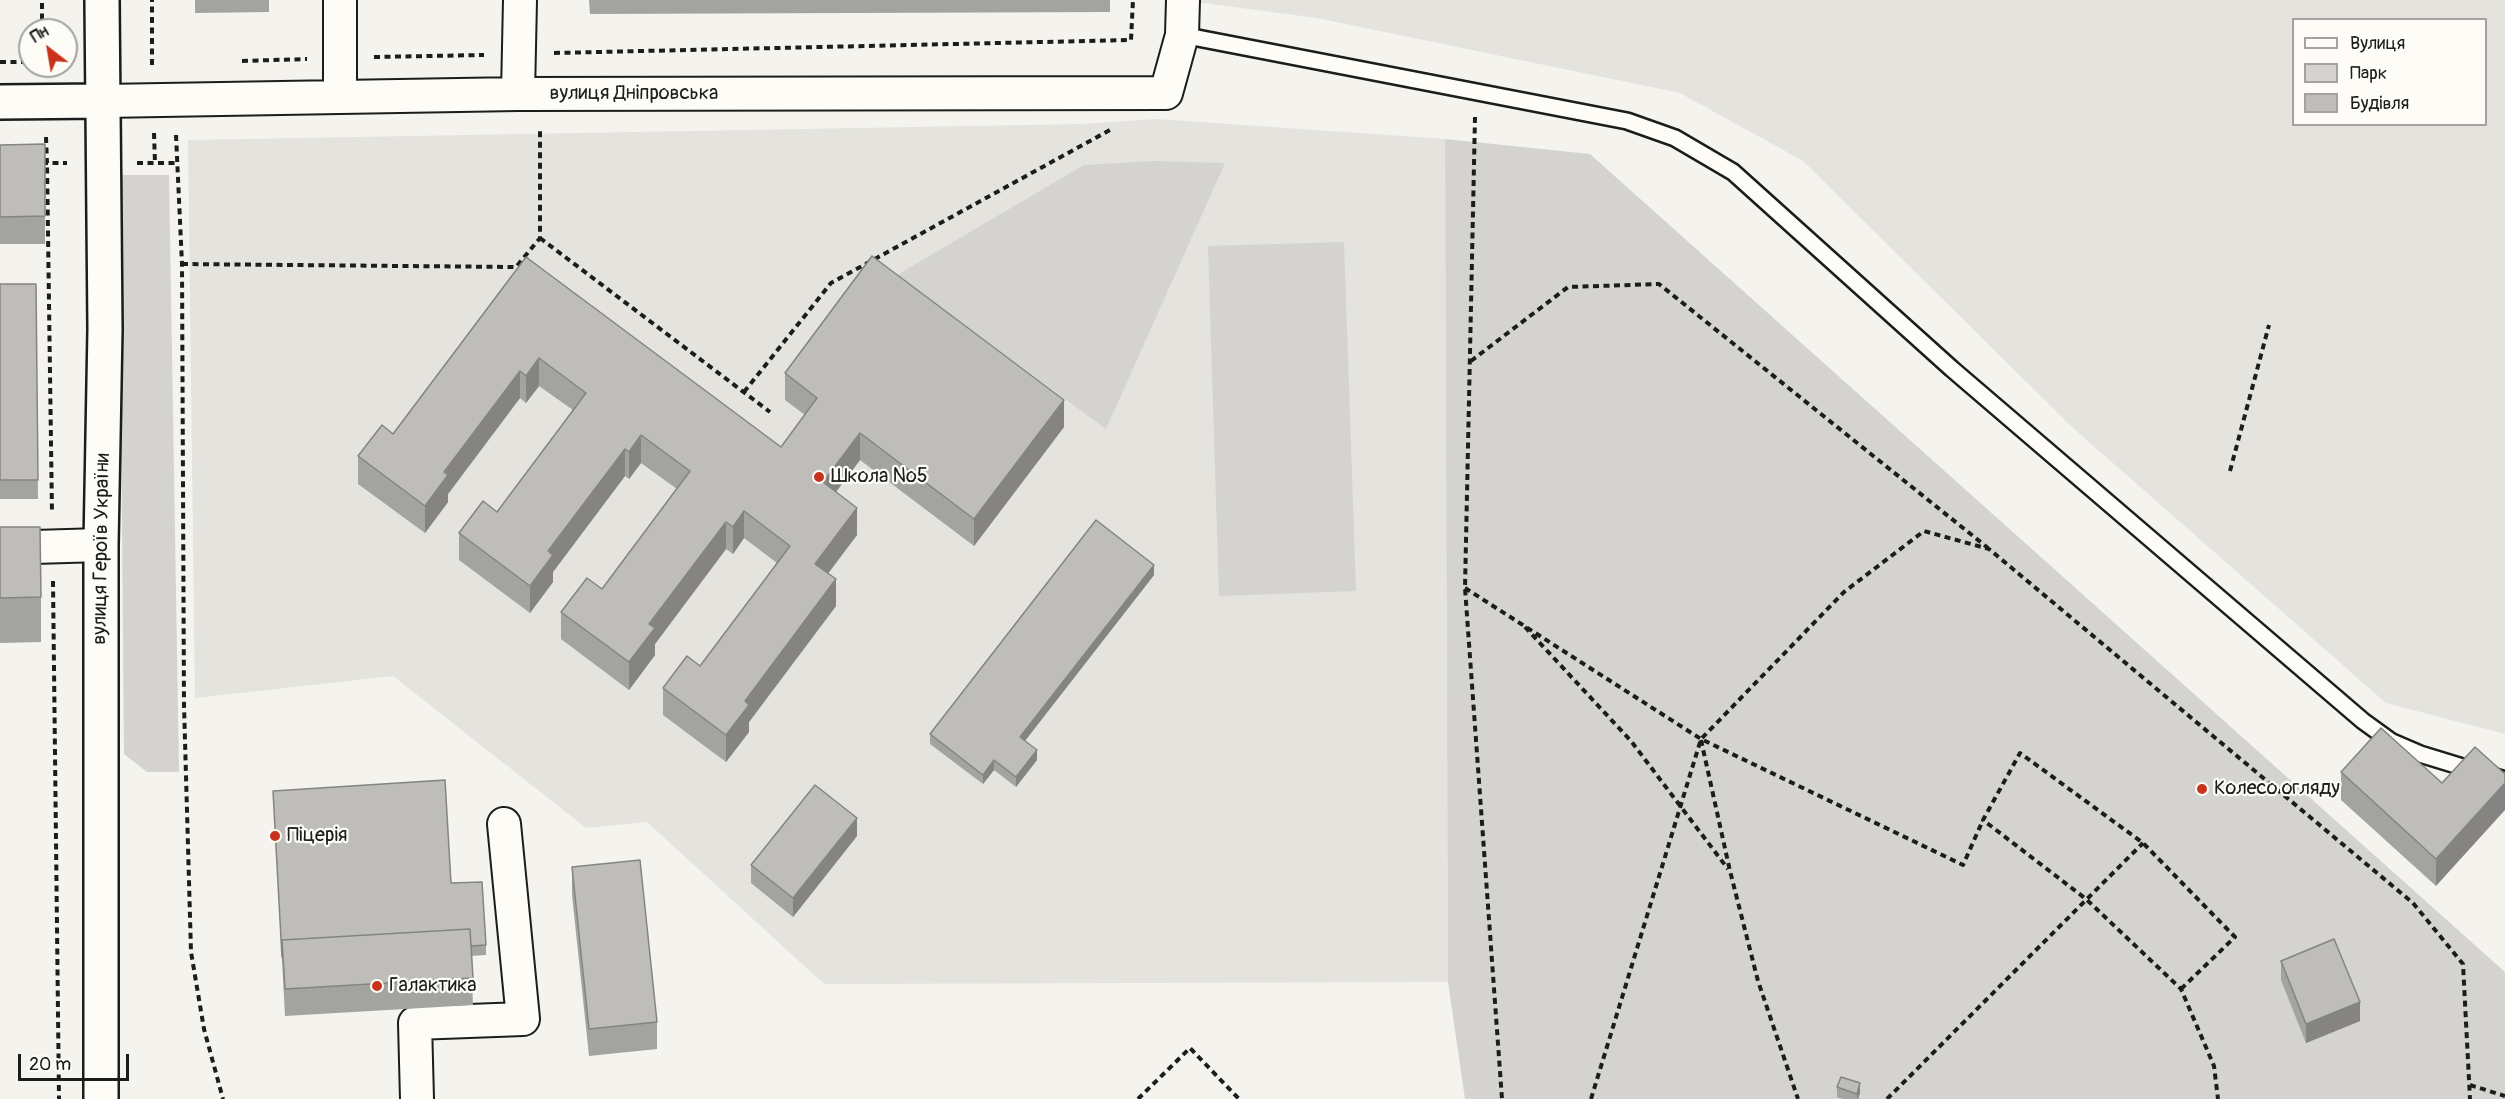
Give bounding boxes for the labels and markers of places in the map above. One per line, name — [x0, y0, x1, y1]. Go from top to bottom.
place label: Школа №5 — [831, 465, 928, 489]
marker: Школа №5 — [812, 470, 826, 484]
place label: Колесо огляду — [2214, 777, 2340, 801]
marker: Колесо огляду — [2195, 782, 2209, 796]
place label: Піцерія — [287, 824, 347, 848]
marker: Піцерія — [268, 829, 282, 843]
place label: Галактика — [389, 974, 477, 998]
marker: Галактика — [370, 979, 384, 993]

